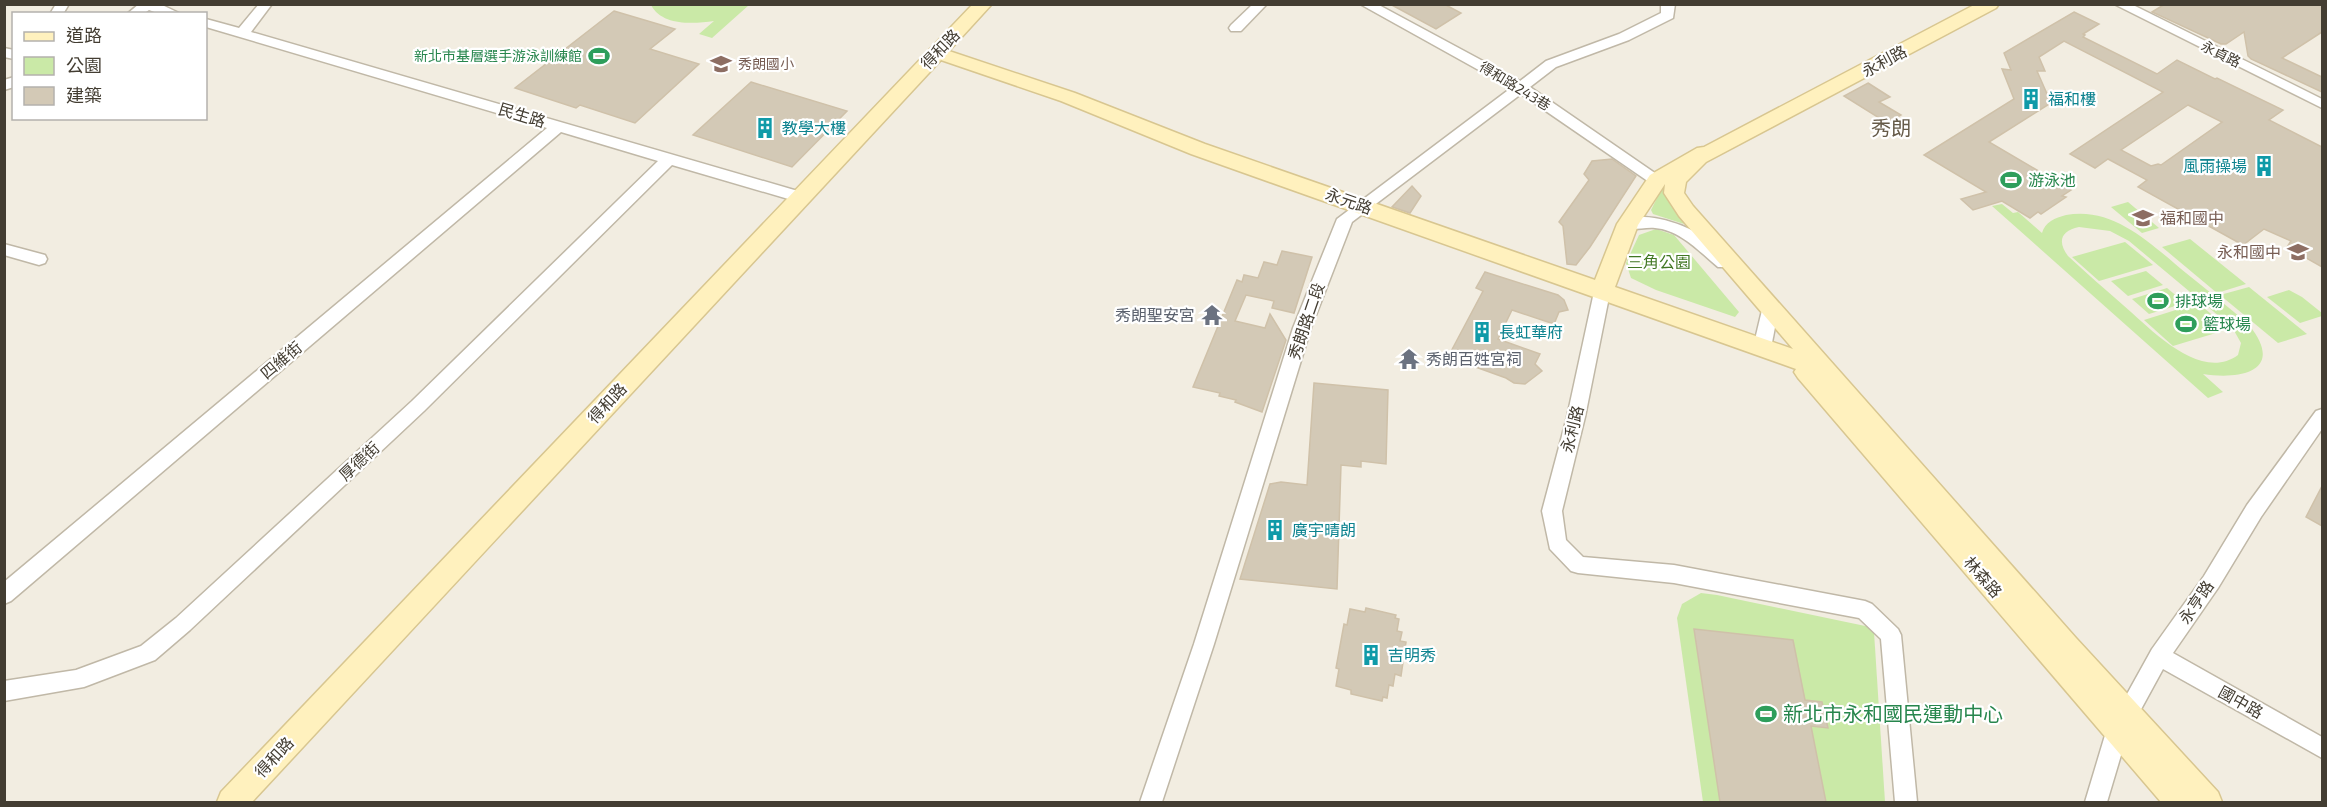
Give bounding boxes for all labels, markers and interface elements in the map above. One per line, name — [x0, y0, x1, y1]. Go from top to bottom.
legend — [12, 12, 207, 120]
text: 道路 — [66, 24, 102, 46]
street label: 得和路 — [916, 25, 963, 73]
street label: 永貞路 — [2199, 37, 2244, 70]
street label: 永利路 — [1858, 41, 1909, 80]
sports icon: 新北市基層選手游泳訓練館 — [587, 44, 611, 68]
place label: 新北市基層選手游泳訓練館 — [414, 47, 582, 64]
school or university icon: 秀朗國小 — [709, 52, 733, 76]
text: 公園 — [66, 54, 102, 76]
place label: 秀朗國小 — [738, 55, 794, 72]
street label: 得和路243巷 — [1476, 58, 1554, 114]
text: 建築 — [66, 84, 102, 106]
building icon: 福和樓 — [2019, 87, 2043, 111]
place label: 福和樓 — [2048, 89, 2096, 108]
street label: 民生路 — [496, 98, 548, 131]
district label: 秀朗 — [1871, 115, 1911, 139]
building icon: 教學大樓 — [753, 116, 777, 140]
place label: 教學大樓 — [782, 118, 846, 137]
building icon: 風雨操場 — [2252, 154, 2276, 178]
place label: 風雨操場 — [2183, 156, 2247, 175]
sports icon: 游泳池 — [1999, 168, 2023, 192]
place label: 游泳池 — [2028, 170, 2076, 189]
street label: 永元路 — [1323, 184, 1375, 217]
school or university icon: 福和國中 — [2131, 206, 2155, 230]
place label: 福和國中 — [2160, 208, 2224, 227]
school or university icon: 永和國中 — [2286, 240, 2310, 264]
place label: 永和國中 — [2217, 242, 2281, 261]
park label: 三角公園 — [1627, 252, 1691, 271]
street label: 秀朗路二段 — [1284, 280, 1328, 362]
sports icon: 排球場 — [2146, 289, 2170, 313]
place label: 排球場 — [2175, 291, 2223, 310]
temple icon: 秀朗聖安宮 — [1200, 303, 1224, 327]
place label: 秀朗聖安宮 — [1115, 305, 1195, 324]
sports icon: 籃球場 — [2174, 312, 2198, 336]
place label: 籃球場 — [2203, 314, 2251, 333]
building icon: 長虹華府 — [1470, 320, 1494, 344]
place label: 長虹華府 — [1499, 322, 1563, 341]
street label: 四維街 — [256, 337, 305, 382]
temple icon: 秀朗百姓宮祠 — [1397, 347, 1421, 371]
place label: 秀朗百姓宮祠 — [1426, 349, 1522, 368]
street label: 得和路 — [583, 379, 630, 427]
street label: 永利路 — [1556, 403, 1587, 454]
street label: 厚德街 — [335, 437, 383, 484]
building icon: 廣宇晴朗 — [1263, 518, 1287, 542]
place label: 廣宇晴朗 — [1292, 520, 1356, 539]
street label: 林森路 — [1960, 552, 2006, 601]
street label: 永亨路 — [2174, 577, 2217, 627]
building icon: 吉明秀 — [1359, 643, 1383, 667]
place label: 吉明秀 — [1388, 645, 1436, 664]
street label: 國中路 — [2216, 682, 2267, 722]
place label: 新北市永和國民運動中心 — [1783, 701, 2003, 725]
sports icon: 新北市永和國民運動中心 — [1754, 702, 1778, 726]
street label: 得和路 — [250, 733, 297, 781]

